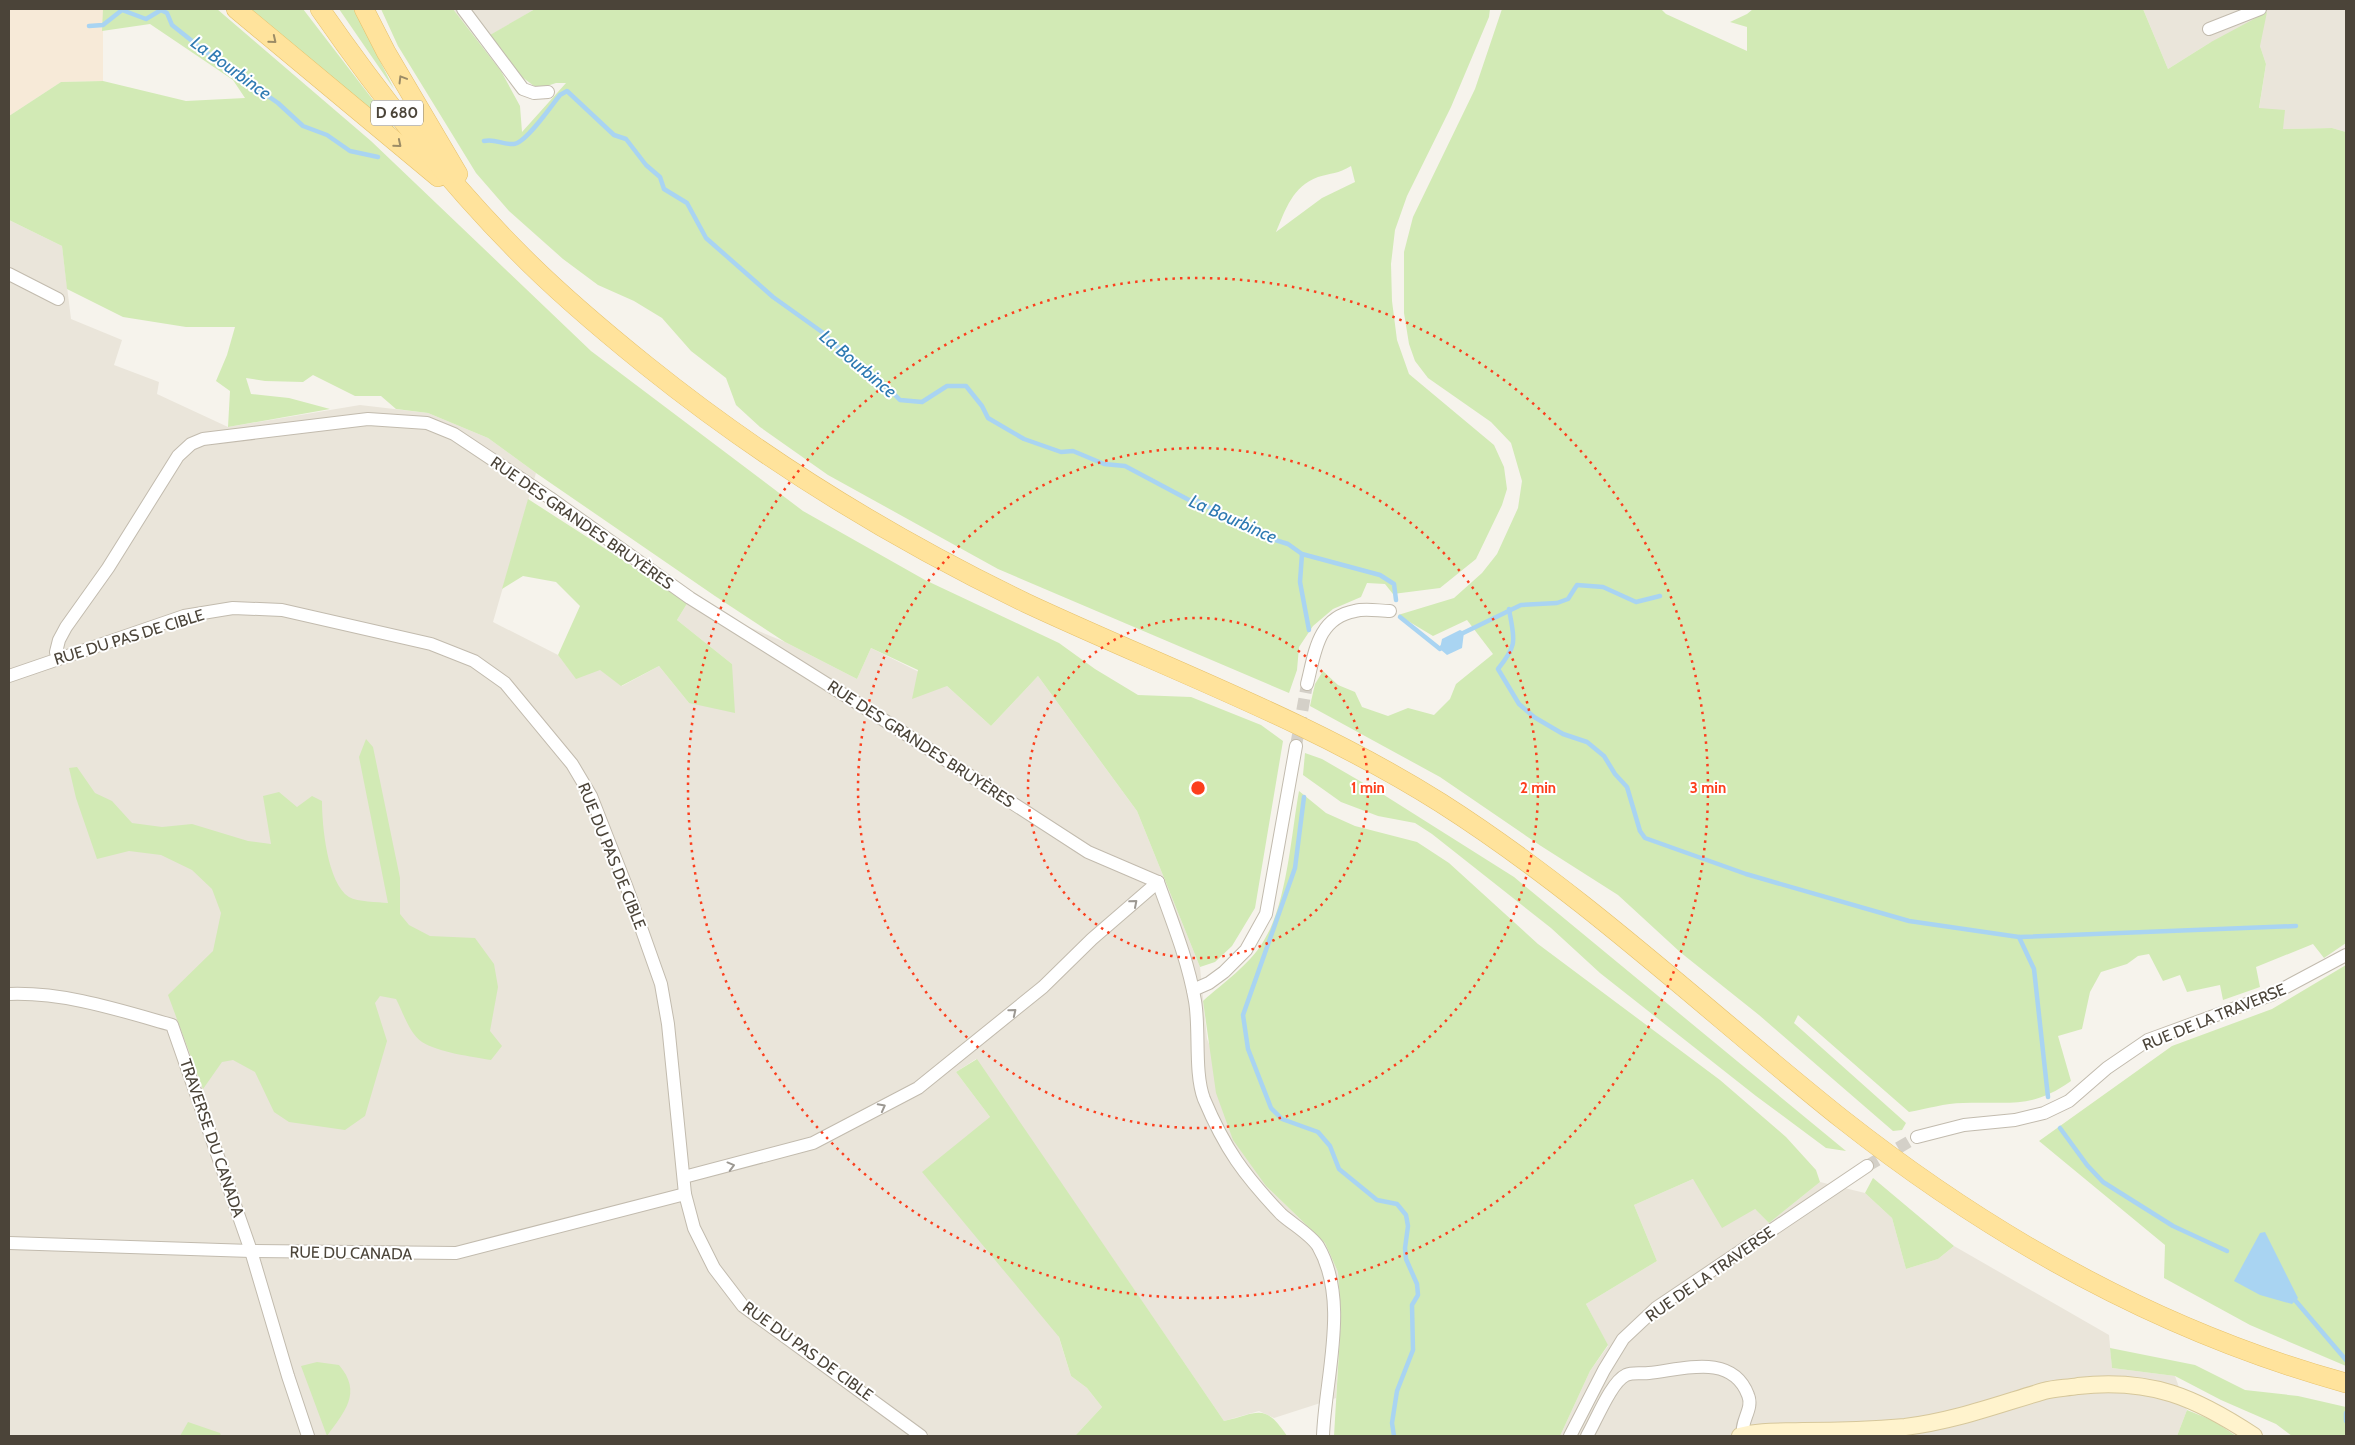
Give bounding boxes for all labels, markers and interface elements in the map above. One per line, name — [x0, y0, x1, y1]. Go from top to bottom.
water label: La Bourbince — [187, 32, 275, 104]
one-way arrow — [268, 34, 277, 43]
one-way arrow — [399, 76, 409, 85]
road number: D 680 — [371, 100, 423, 126]
one-way arrow — [393, 138, 402, 147]
water label: La Bourbince — [815, 325, 901, 403]
street label: RUE DES GRANDES BRUYÈRES — [487, 453, 677, 593]
water label: La Bourbince — [1186, 490, 1280, 548]
street label: RUE DU PAS DE CIBLE — [51, 605, 207, 669]
street label: RUE DES GRANDES BRUYÈRES — [824, 676, 1018, 812]
centre of rings — [1189, 779, 1207, 797]
text: 1 min — [1351, 779, 1385, 797]
text: 2 min — [1520, 779, 1556, 797]
text: 3 min — [1690, 779, 1726, 797]
street label: RUE DU PAS DE CIBLE — [574, 780, 650, 932]
one-way arrow — [1128, 900, 1137, 909]
street label: RUE DE LA TRAVERSE — [2140, 979, 2289, 1054]
one-way arrow — [1007, 1008, 1016, 1017]
street label: TRAVERSE DU CANADA — [176, 1056, 248, 1220]
one-way arrow — [876, 1103, 885, 1113]
one-way arrow — [727, 1161, 735, 1171]
street label: RUE DE LA TRAVERSE — [1642, 1222, 1778, 1326]
street label: RUE DU CANADA — [290, 1242, 413, 1264]
street label: RUE DU PAS DE CIBLE — [739, 1297, 877, 1405]

